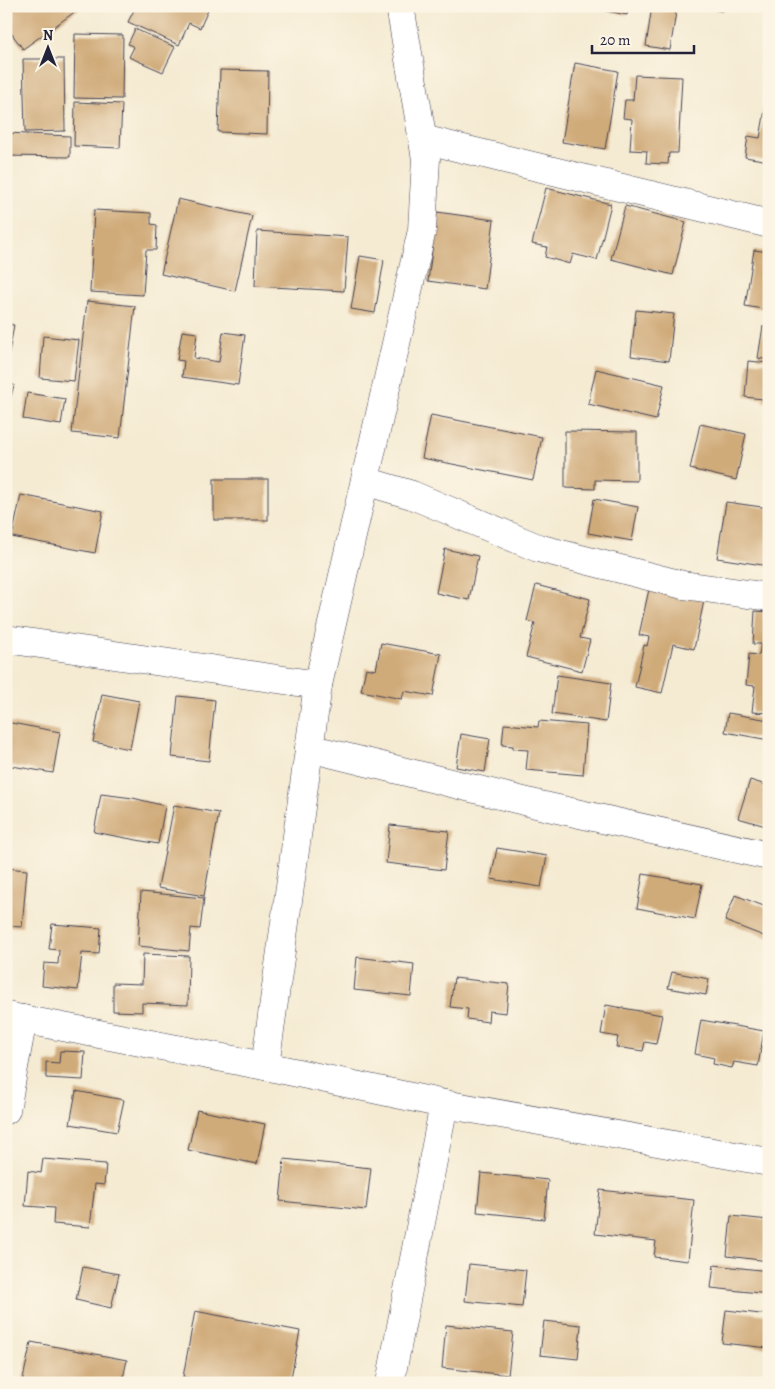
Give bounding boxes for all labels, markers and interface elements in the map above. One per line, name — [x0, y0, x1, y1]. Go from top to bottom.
north arrow — [22, 22, 72, 72]
scale bar — [592, 22, 695, 54]
text: N — [43, 26, 53, 45]
text: 20 m — [600, 30, 631, 50]

